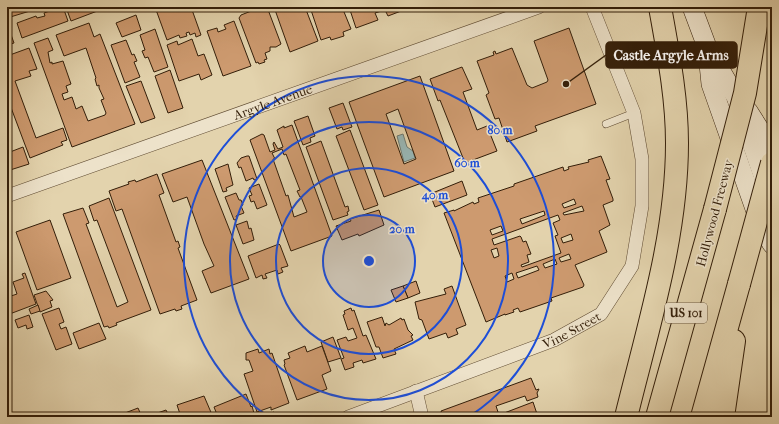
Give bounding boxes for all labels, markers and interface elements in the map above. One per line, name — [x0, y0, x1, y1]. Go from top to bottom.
callout: Castle Argyle Arms — [606, 42, 737, 68]
text: Castle Argyle Arms — [613, 47, 729, 64]
street label: Argyle Avenue — [231, 81, 315, 123]
text: 80 m — [487, 123, 514, 137]
text: 60 m — [454, 156, 481, 170]
street label: Hollywood Freeway — [693, 157, 736, 268]
text: 40 m — [421, 188, 449, 203]
text: 20 m — [389, 222, 416, 236]
centre of rings — [362, 254, 376, 268]
road number: US 101 — [665, 303, 707, 323]
street label: Vine Street — [540, 309, 603, 352]

